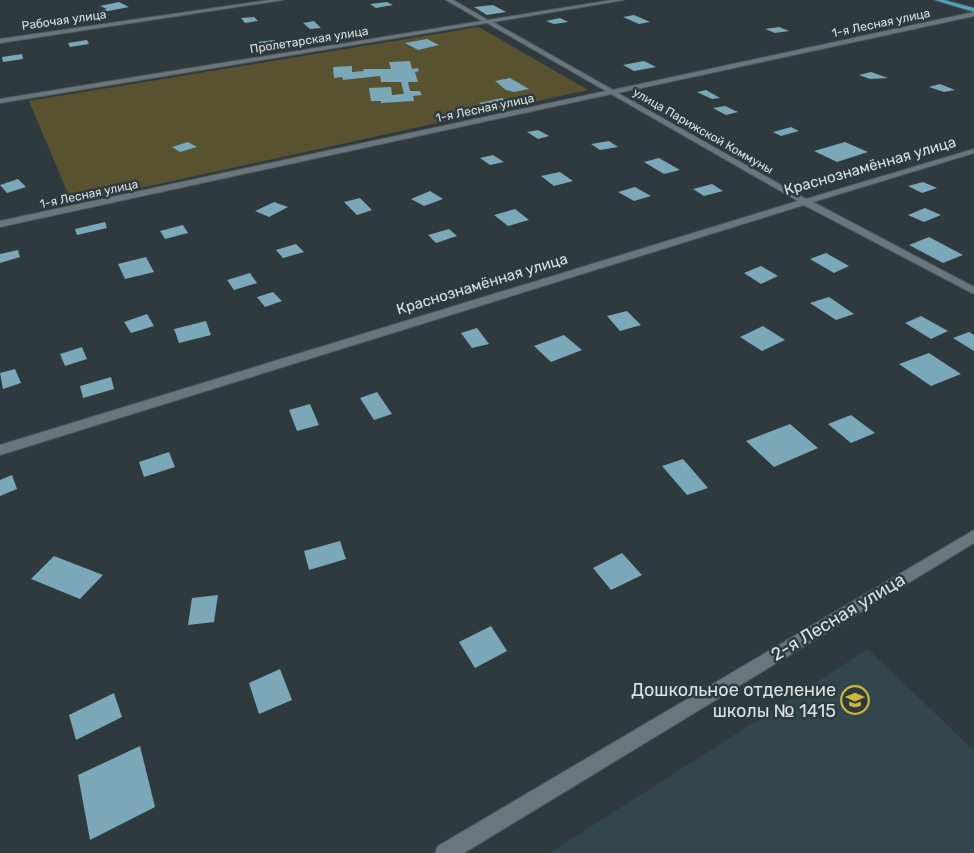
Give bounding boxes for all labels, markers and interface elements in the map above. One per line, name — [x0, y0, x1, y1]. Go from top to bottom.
street label: 1-я Лесная улица — [831, 6, 931, 40]
street label: Рабочая улица — [21, 7, 107, 33]
street label: Пролетарская улица — [249, 24, 369, 56]
street label: улица Парижской Коммуны — [630, 85, 776, 177]
street label: 1-я Лесная улица — [435, 91, 535, 125]
street label: Краснознамённая улица — [782, 133, 958, 199]
street label: 1-я Лесная улица — [39, 177, 139, 211]
street label: Краснознамённая улица — [394, 249, 570, 319]
street label: 2-я Лесная улица — [767, 568, 909, 666]
place label: Дошкольное отделение школы № 1415 — [631, 679, 836, 722]
school or university icon: Дошкольное отделение школы № 1415 — [840, 685, 870, 715]

